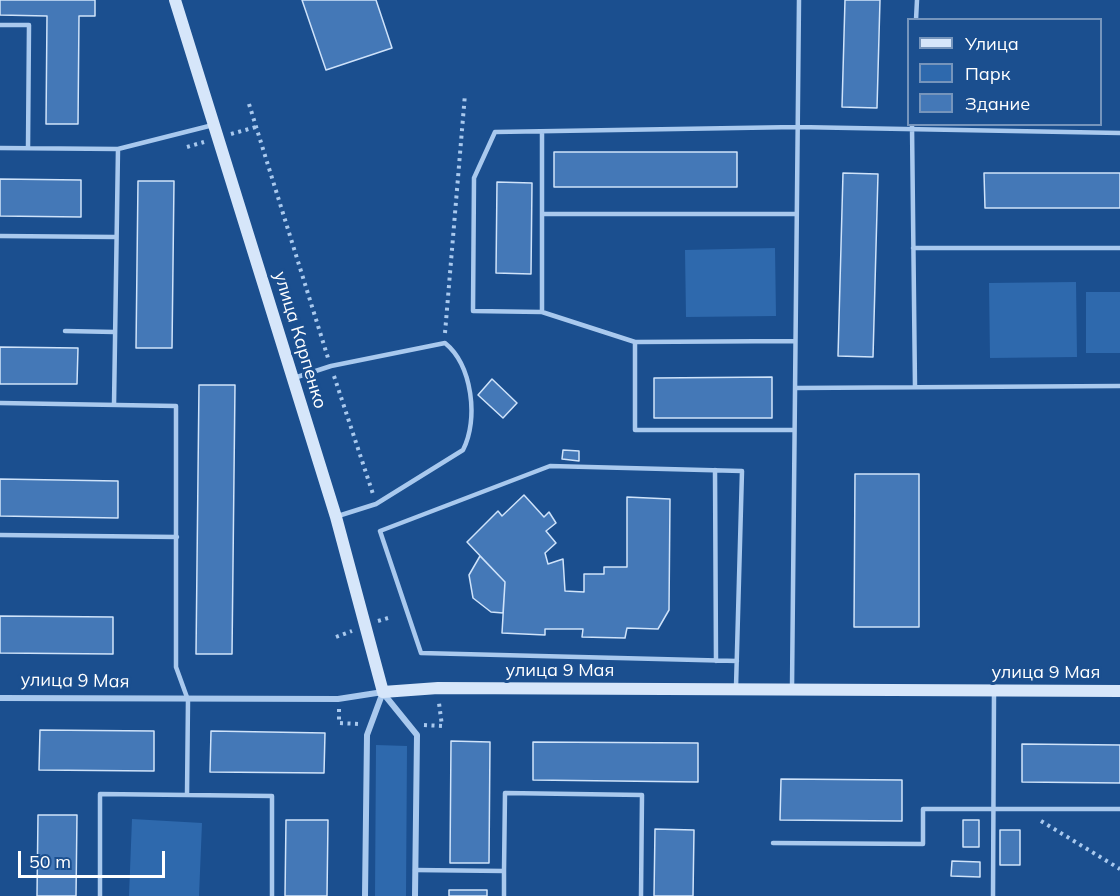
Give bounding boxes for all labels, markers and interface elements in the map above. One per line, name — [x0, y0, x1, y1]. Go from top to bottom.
legend — [907, 18, 1102, 126]
text: Улица — [965, 32, 1019, 55]
text: Парк — [965, 62, 1010, 85]
text: Здание — [965, 92, 1030, 115]
street label: улица Карпенко — [269, 269, 331, 411]
street label: улица 9 Мая — [506, 660, 614, 682]
street label: улица 9 Мая — [992, 662, 1100, 684]
street label: улица 9 Мая — [20, 669, 130, 693]
scale bar — [21, 839, 168, 877]
text: 50 m — [29, 850, 71, 873]

